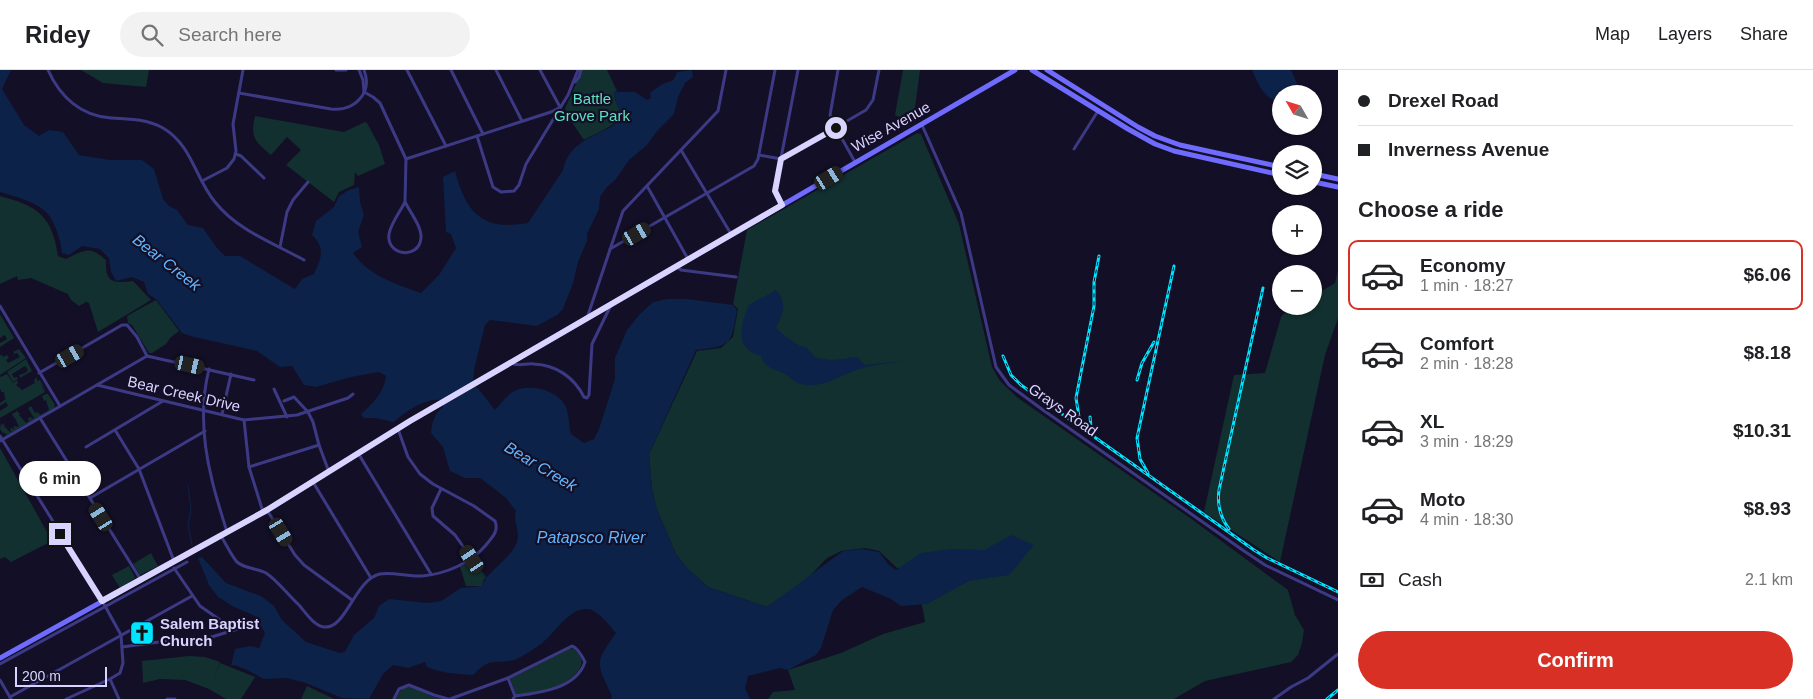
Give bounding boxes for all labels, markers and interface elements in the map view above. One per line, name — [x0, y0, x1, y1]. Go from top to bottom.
search box — [120, 12, 470, 57]
text: Ridey — [25, 21, 90, 48]
icon: search — [138, 21, 166, 49]
text: Search here — [178, 24, 282, 45]
text: Map — [1595, 24, 1630, 44]
text: Layers — [1658, 24, 1712, 44]
text: Share — [1740, 24, 1788, 44]
north arrow — [1272, 85, 1322, 135]
map controls — [1272, 85, 1322, 315]
park label: Battle Grove Park — [554, 90, 630, 124]
text: Drexel Road — [1388, 90, 1499, 111]
street label: Wise Avenue — [848, 98, 933, 155]
route start — [825, 117, 847, 139]
text: Inverness Avenue — [1388, 139, 1549, 160]
button: layers — [1272, 145, 1322, 195]
car — [812, 164, 845, 192]
text: Choose a ride — [1358, 197, 1503, 222]
button: + — [1272, 205, 1322, 255]
car — [620, 220, 653, 248]
water label: Bear Creek — [130, 231, 205, 295]
icon: car — [1360, 253, 1405, 298]
text: Economy — [1420, 255, 1506, 276]
text: $6.06 — [1743, 264, 1791, 285]
button: − — [1272, 265, 1322, 315]
text: 1 min · 18:27 — [1420, 277, 1513, 294]
icon: car — [1360, 331, 1405, 376]
text: Comfort — [1420, 333, 1494, 354]
car — [53, 342, 86, 370]
text: $8.18 — [1743, 342, 1791, 363]
car — [173, 354, 206, 376]
text: 2 min · 18:28 — [1420, 355, 1513, 372]
street label: Bear Creek Drive — [126, 372, 242, 415]
street label: Grays Road — [1026, 380, 1101, 440]
icon: car — [1360, 409, 1405, 454]
text: XL — [1420, 411, 1444, 432]
text: $10.31 — [1733, 420, 1791, 441]
text: 3 min · 18:29 — [1420, 433, 1513, 450]
water label: Bear Creek — [502, 438, 581, 495]
callout: 6 min — [19, 462, 101, 496]
text: 6 min — [39, 470, 81, 487]
icon: car — [1360, 487, 1405, 532]
text: Moto — [1420, 489, 1465, 510]
text: $8.93 — [1743, 498, 1791, 519]
car — [86, 500, 115, 534]
text: 4 min · 18:30 — [1420, 511, 1513, 528]
car — [266, 515, 295, 549]
route end — [49, 523, 71, 545]
water label: Patapsco River — [537, 529, 646, 546]
car — [457, 542, 486, 576]
icon: cash — [1358, 566, 1386, 594]
text: Cash — [1398, 569, 1442, 590]
text: 2.1 km — [1745, 571, 1793, 588]
place label: Salem Baptist Church — [160, 615, 259, 649]
church icon: Salem Baptist Church — [129, 620, 155, 646]
button: Confirm — [1358, 631, 1793, 689]
scale bar — [15, 664, 108, 687]
text: 200 m — [22, 668, 61, 684]

